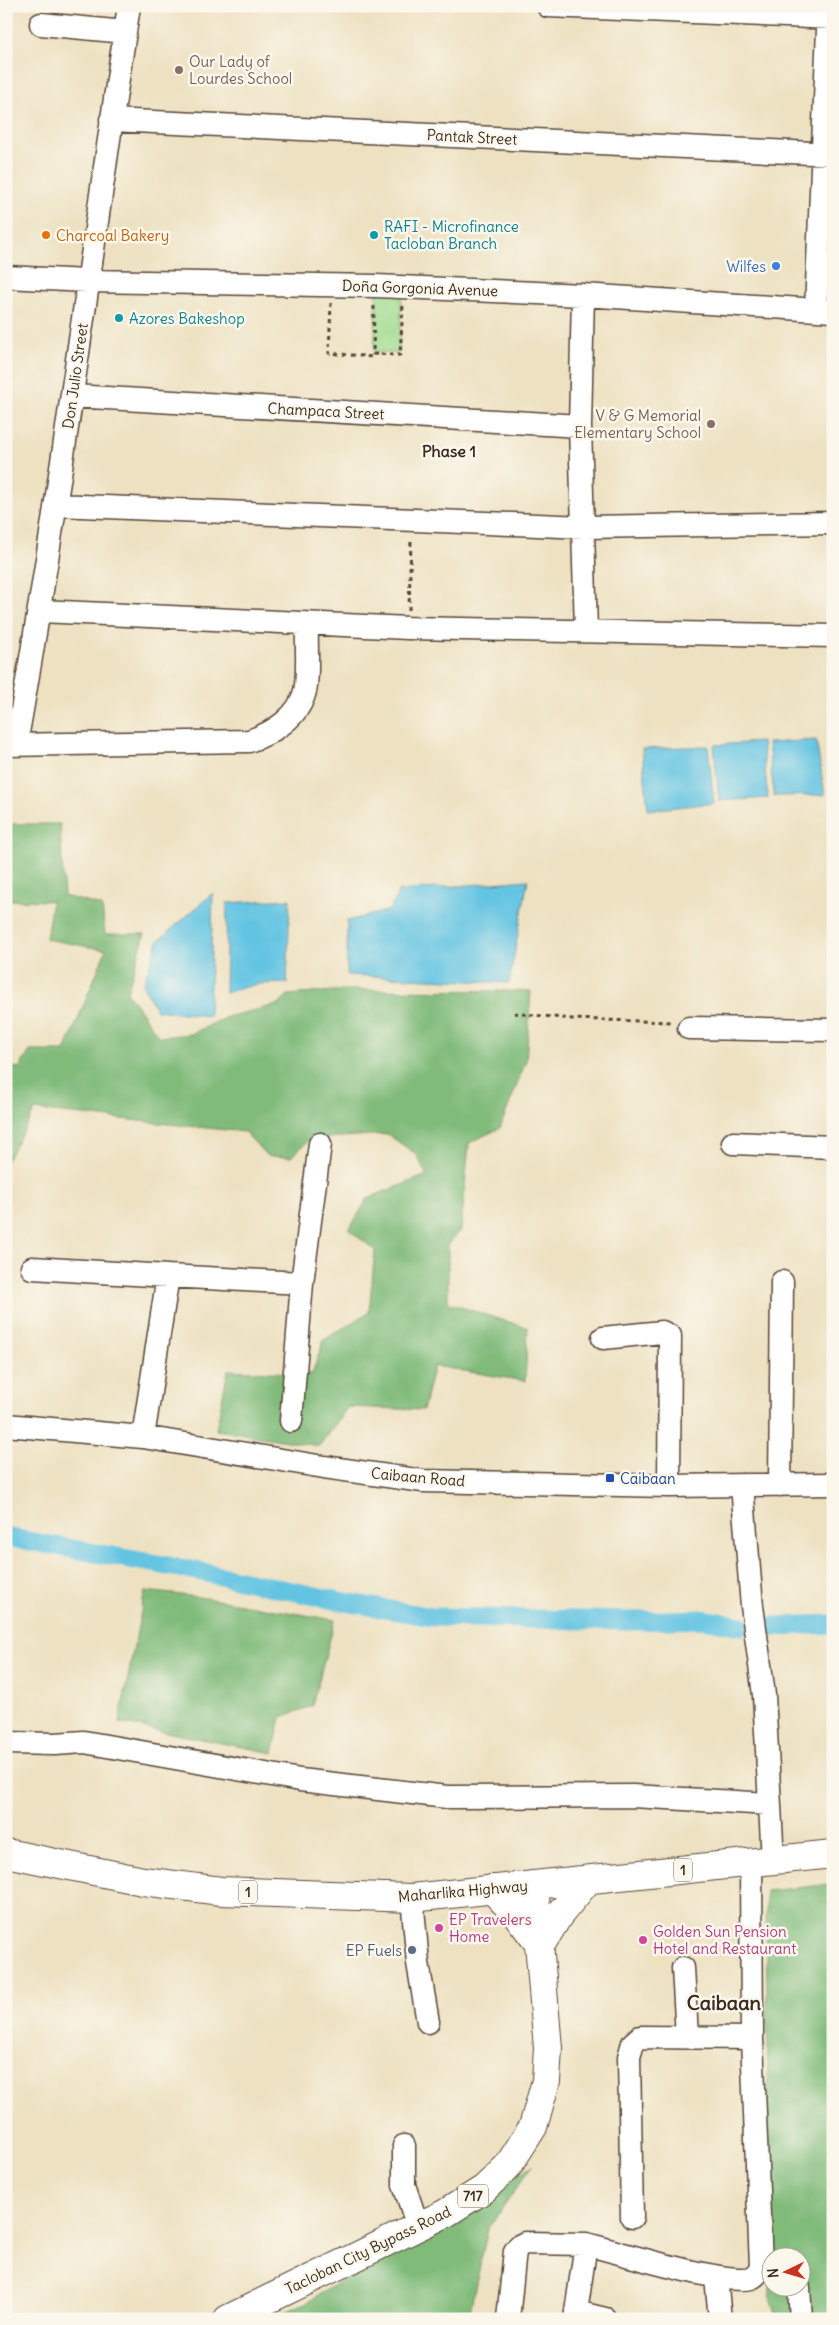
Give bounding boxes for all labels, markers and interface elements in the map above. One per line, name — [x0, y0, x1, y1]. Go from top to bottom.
place label: Our Lady of Lourdes School — [189, 52, 292, 88]
marker: Our Lady of Lourdes School — [173, 64, 185, 76]
street label: Pantak Street — [426, 125, 518, 149]
place label: RAFI - Microfinance Tacloban Branch — [384, 217, 519, 253]
place label: Charcoal Bakery — [56, 226, 169, 245]
marker: Charcoal Bakery — [40, 229, 52, 241]
marker: RAFI - Microfinance Tacloban Branch — [368, 229, 380, 241]
place label: Wilfes — [726, 257, 766, 276]
marker: Wilfes — [770, 260, 782, 272]
street label: Doña Gorgonia Avenue — [342, 276, 498, 300]
place label: Azores Bakeshop — [129, 309, 245, 328]
marker: Azores Bakeshop — [113, 312, 125, 324]
street label: Don Julio Street — [58, 322, 92, 430]
street label: Champaca Street — [267, 398, 385, 424]
place label: V & G Memorial Elementary School — [574, 406, 701, 442]
marker: V & G Memorial Elementary School — [705, 418, 717, 430]
district label: Phase 1 — [422, 441, 476, 461]
street label: Caibaan Road — [370, 1463, 466, 1491]
place label: Caibaan — [620, 1469, 676, 1488]
marker: Caibaan — [604, 1472, 616, 1484]
road number: 1 — [674, 1858, 692, 1882]
street label: Maharlika Highway — [397, 1876, 529, 1906]
road number: 1 — [239, 1880, 257, 1904]
place label: EP Travelers Home — [449, 1910, 532, 1946]
marker: EP Travelers Home — [433, 1922, 445, 1934]
place label: Golden Sun Pension Hotel and Restaurant — [653, 1922, 796, 1958]
marker: Golden Sun Pension Hotel and Restaurant — [637, 1934, 649, 1946]
place label: EP Fuels — [346, 1941, 402, 1960]
marker: EP Fuels — [406, 1944, 418, 1956]
district label: Caibaan — [687, 1990, 762, 2015]
road number: 717 — [458, 2184, 488, 2208]
street label: Tacloban City Bypass Road — [282, 2201, 454, 2298]
north arrow — [762, 2248, 812, 2298]
text: N — [764, 2268, 782, 2279]

